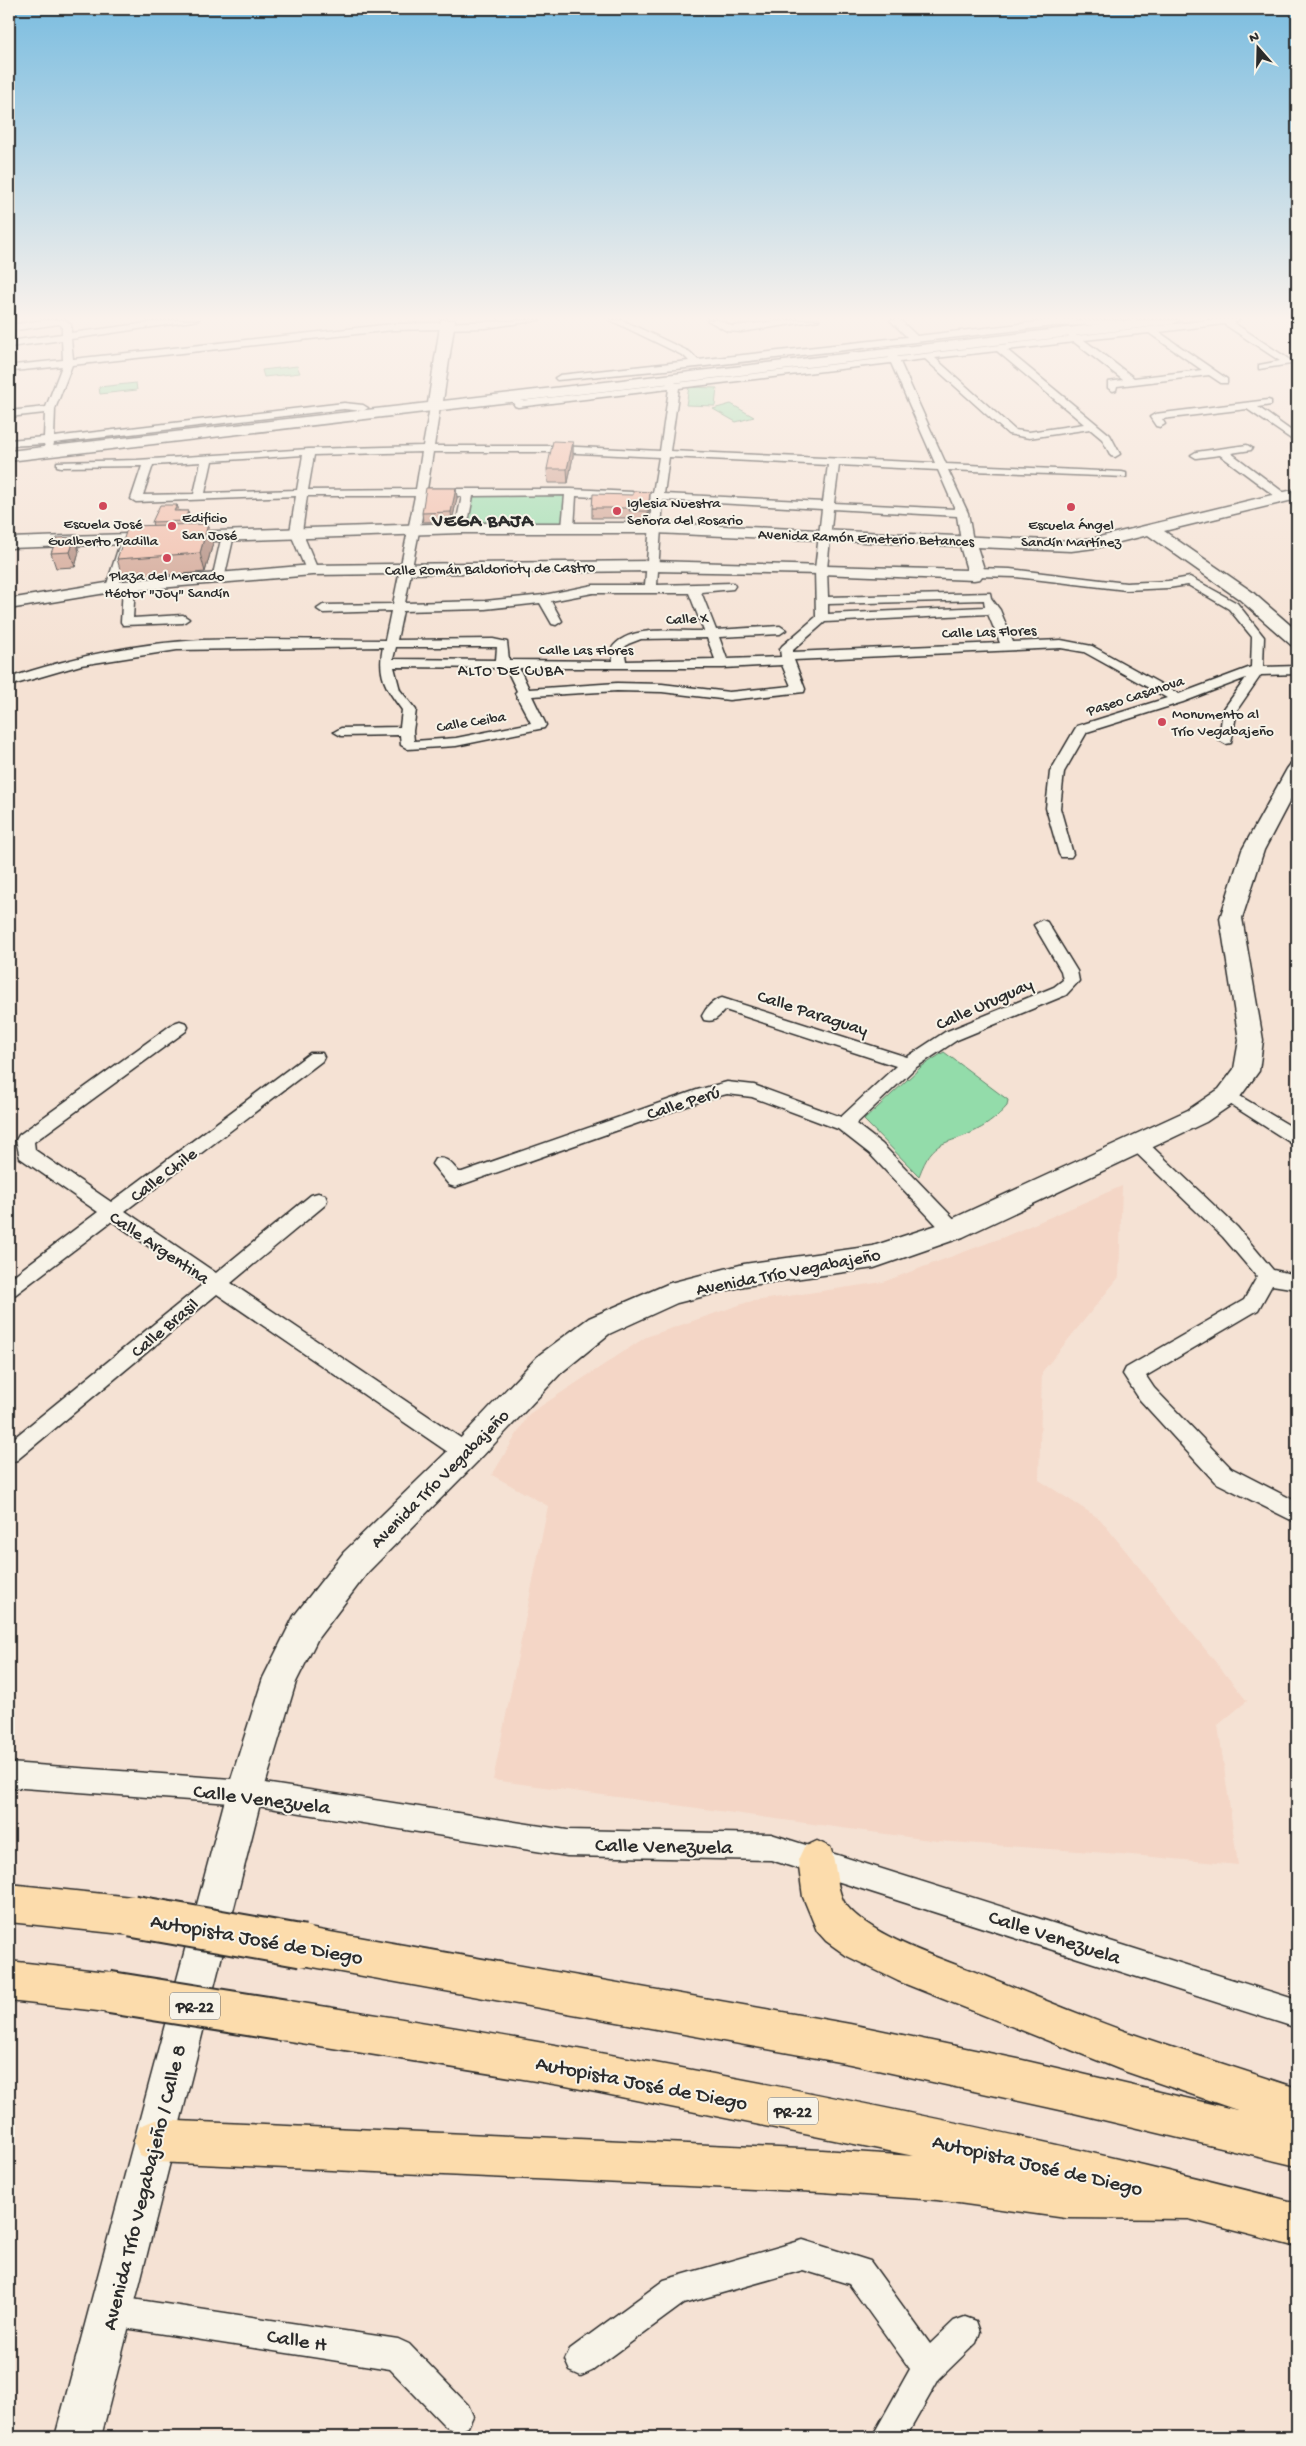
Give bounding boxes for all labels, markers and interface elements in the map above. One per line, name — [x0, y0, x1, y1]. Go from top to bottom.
north arrow — [1234, 22, 1284, 72]
text: N — [1247, 29, 1262, 48]
place label: Iglesia Nuestra Señora del Rosario — [627, 495, 743, 530]
marker: Escuela José Gualberto Padilla — [97, 500, 109, 512]
marker: Escuela Ángel Sandín Martínez — [1065, 501, 1077, 513]
marker: Iglesia Nuestra Señora del Rosario — [611, 505, 623, 517]
place label: Edificio San José — [182, 510, 237, 545]
district label: VEGA BAJA — [431, 511, 534, 534]
place label: Escuela José Gualberto Padilla — [48, 516, 159, 551]
place label: Escuela Ángel Sandín Martínez — [1021, 517, 1121, 552]
marker: Edificio San José — [166, 520, 178, 532]
street label: Avenida Ramón Emeterio Betances — [757, 526, 975, 552]
marker: Plaza del Mercado Héctor "Joy" Sandín — [161, 552, 173, 564]
street label: Calle Román Baldorioty de Castro — [385, 559, 595, 581]
place label: Plaza del Mercado Héctor "Joy" Sandín — [105, 568, 229, 603]
street label: Calle X — [666, 610, 710, 630]
street label: Calle Las Flores — [941, 622, 1037, 644]
street label: Calle Las Flores — [539, 642, 634, 660]
district label: ALTO DE CUBA — [458, 663, 565, 682]
street label: Paseo Casanova — [1084, 672, 1187, 721]
place label: Monumento al Trío Vegabajeño — [1171, 706, 1274, 741]
street label: Calle Ceiba — [435, 709, 508, 737]
marker: Monumento al Trío Vegabajeño — [1156, 716, 1168, 728]
street label: Calle Uruguay — [933, 974, 1037, 1036]
street label: Calle Paraguay — [754, 987, 870, 1042]
street label: Calle Perú — [645, 1083, 723, 1126]
street label: Calle Chile — [127, 1144, 202, 1208]
street label: Calle Argentina — [105, 1208, 213, 1291]
street label: Avenida Trío Vegabajeño — [695, 1245, 882, 1302]
street label: Calle Brasil — [128, 1295, 204, 1363]
street label: Avenida Trío Vegabajeño — [367, 1406, 514, 1553]
street label: Calle Venezuela — [192, 1781, 333, 1822]
street label: Calle Venezuela — [595, 1835, 734, 1862]
street label: Calle Venezuela — [985, 1906, 1125, 1973]
street label: Autopista José de Diego — [148, 1910, 365, 1972]
road number: PR-22 — [170, 1992, 220, 2020]
street label: Avenida Trío Vegabajeño / Calle 8 — [99, 2043, 194, 2333]
street label: Autopista José de Diego — [533, 2053, 749, 2118]
road number: PR-22 — [768, 2098, 818, 2124]
street label: Autopista José de Diego — [930, 2131, 1145, 2204]
street label: Calle H — [265, 2325, 329, 2360]

